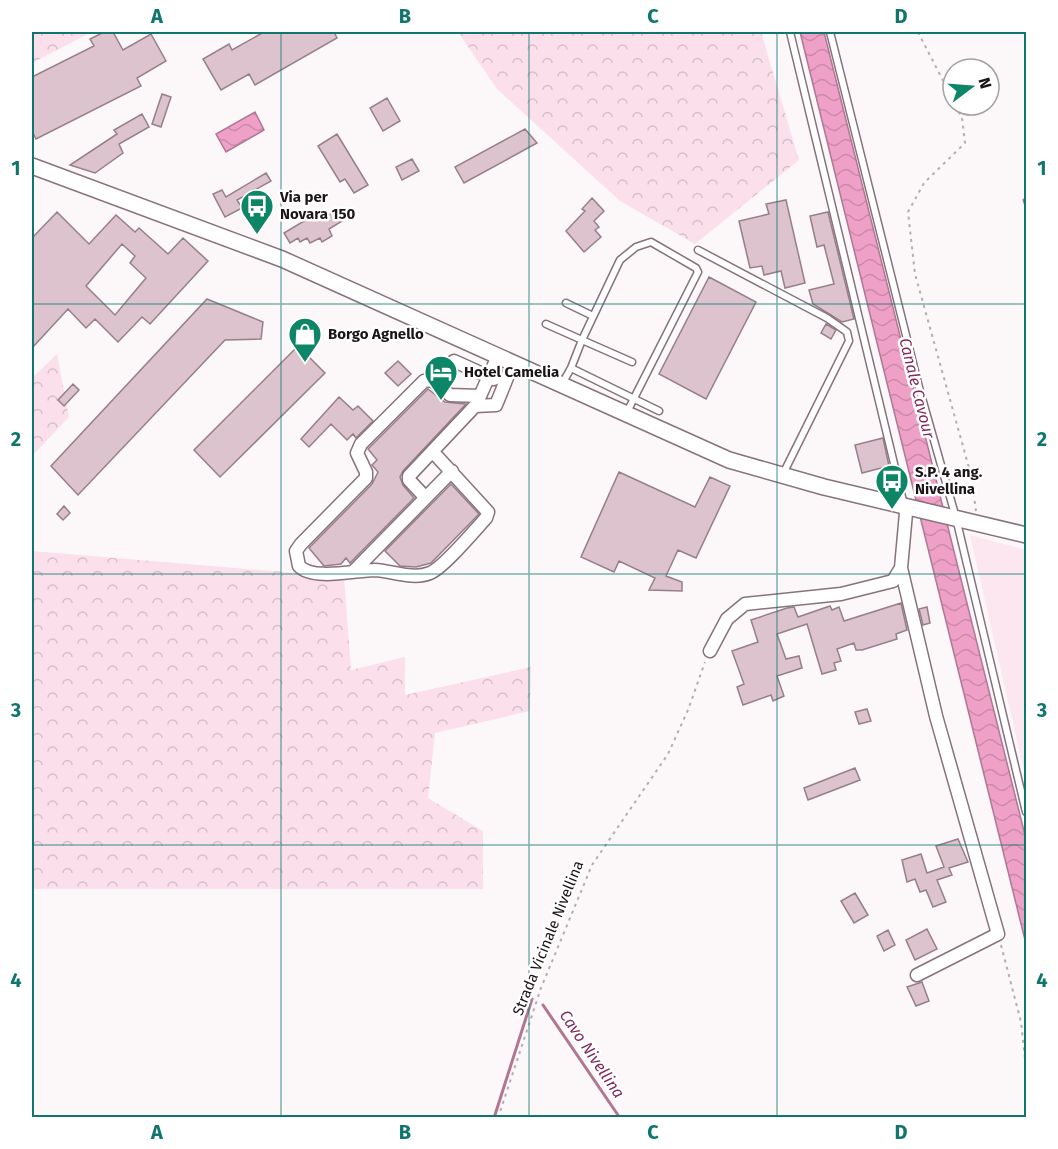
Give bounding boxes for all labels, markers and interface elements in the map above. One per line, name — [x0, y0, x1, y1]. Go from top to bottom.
text: A — [150, 4, 164, 28]
text: B — [399, 4, 411, 28]
text: C — [647, 4, 659, 28]
text: D — [894, 4, 908, 28]
north arrow — [941, 57, 1001, 117]
text: N — [974, 75, 996, 91]
text: 1 — [11, 156, 21, 180]
text: 1 — [1037, 156, 1047, 180]
bus stop icon: Via per Novara 150 — [239, 188, 275, 235]
place label: Via per Novara 150 — [279, 188, 355, 223]
shop icon: Borgo Agnello — [287, 316, 323, 363]
place label: Borgo Agnello — [328, 325, 424, 343]
water label: Canale Cavour — [895, 336, 939, 441]
hotel icon: Hotel Camelia — [423, 354, 459, 401]
place label: Hotel Camelia — [464, 363, 559, 381]
text: 2 — [11, 427, 21, 451]
text: 2 — [1037, 427, 1047, 451]
bus stop icon: S.P. 4 ang. Nivellina — [874, 463, 910, 510]
place label: S.P. 4 ang. Nivellina — [915, 463, 983, 498]
text: 3 — [10, 698, 21, 722]
text: 3 — [1036, 698, 1047, 722]
street label: Strada Vicinale Nivellina — [509, 858, 587, 1018]
text: 4 — [10, 968, 22, 992]
text: 4 — [1036, 968, 1048, 992]
water label: Cavo Nivellina — [556, 1006, 628, 1102]
text: A — [150, 1120, 164, 1144]
text: B — [399, 1120, 411, 1144]
text: C — [647, 1120, 659, 1144]
text: D — [894, 1120, 908, 1144]

